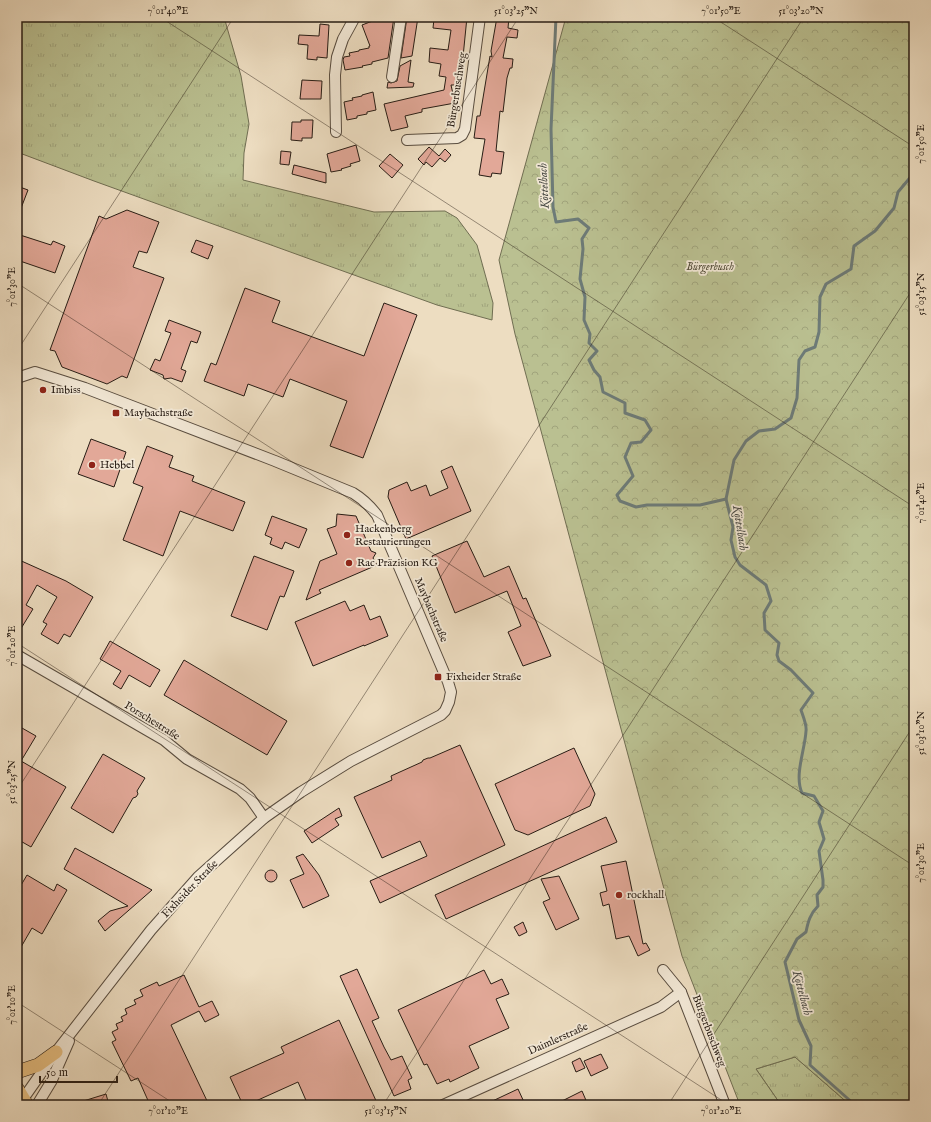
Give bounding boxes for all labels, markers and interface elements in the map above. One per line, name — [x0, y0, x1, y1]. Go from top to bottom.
text: 7°01'40"E — [148, 5, 189, 18]
text: 51°03'25"N — [494, 5, 538, 18]
text: 7°01'50"E — [701, 5, 741, 18]
text: 51°03'20"N — [778, 5, 824, 18]
street label: Bürgerbuschweg — [444, 50, 470, 129]
text: 7°01'50"E — [915, 124, 928, 164]
water label: Köttelbach — [535, 163, 553, 210]
park label: Bürgerbusch — [686, 260, 734, 275]
text: 7°01'30"E — [6, 267, 19, 307]
text: 51°03'15"N — [915, 272, 928, 315]
place label: Imbiss — [51, 383, 81, 397]
marker: Imbiss — [38, 385, 48, 395]
place label: Maybachstraße — [124, 406, 193, 420]
marker: Maybachstraße — [111, 408, 121, 418]
place label: Hebbel — [100, 458, 134, 472]
marker: Hebbel — [87, 460, 97, 470]
text: 7°01'40"E — [915, 482, 928, 523]
water label: Köttelbach — [729, 503, 751, 552]
place label: Hackenberg Restaurierungen — [355, 522, 431, 549]
marker: Hackenberg Restaurierungen — [342, 530, 352, 540]
place label: Rac Präzision KG — [357, 556, 438, 570]
marker: Rac Präzision KG — [344, 558, 354, 568]
street label: Maybachstraße — [411, 576, 451, 644]
text: 7°01'20"E — [6, 626, 19, 666]
place label: Fixheider Straße — [446, 670, 521, 684]
marker: Fixheider Straße — [433, 672, 443, 682]
street label: Porschestraße — [122, 698, 182, 744]
text: 51°03'10"N — [915, 711, 928, 755]
text: 51°03'25"N — [6, 760, 19, 804]
text: 7°01'30"E — [915, 843, 928, 883]
street label: Fixheider Straße — [159, 857, 221, 921]
place label: rockhall — [627, 888, 664, 902]
marker: rockhall — [614, 890, 624, 900]
water label: Köttelbach — [789, 968, 815, 1017]
text: 7°01'10"E — [6, 985, 19, 1025]
street label: Bürgerbuschweg — [689, 993, 730, 1070]
street label: Daimlerstraße — [526, 1020, 590, 1058]
scale bar — [40, 1058, 117, 1084]
text: 50 m — [46, 1065, 68, 1080]
text: 7°01'10"E — [148, 1105, 188, 1118]
text: 51°03'15"N — [365, 1105, 408, 1118]
text: 7°01'20"E — [701, 1105, 741, 1118]

